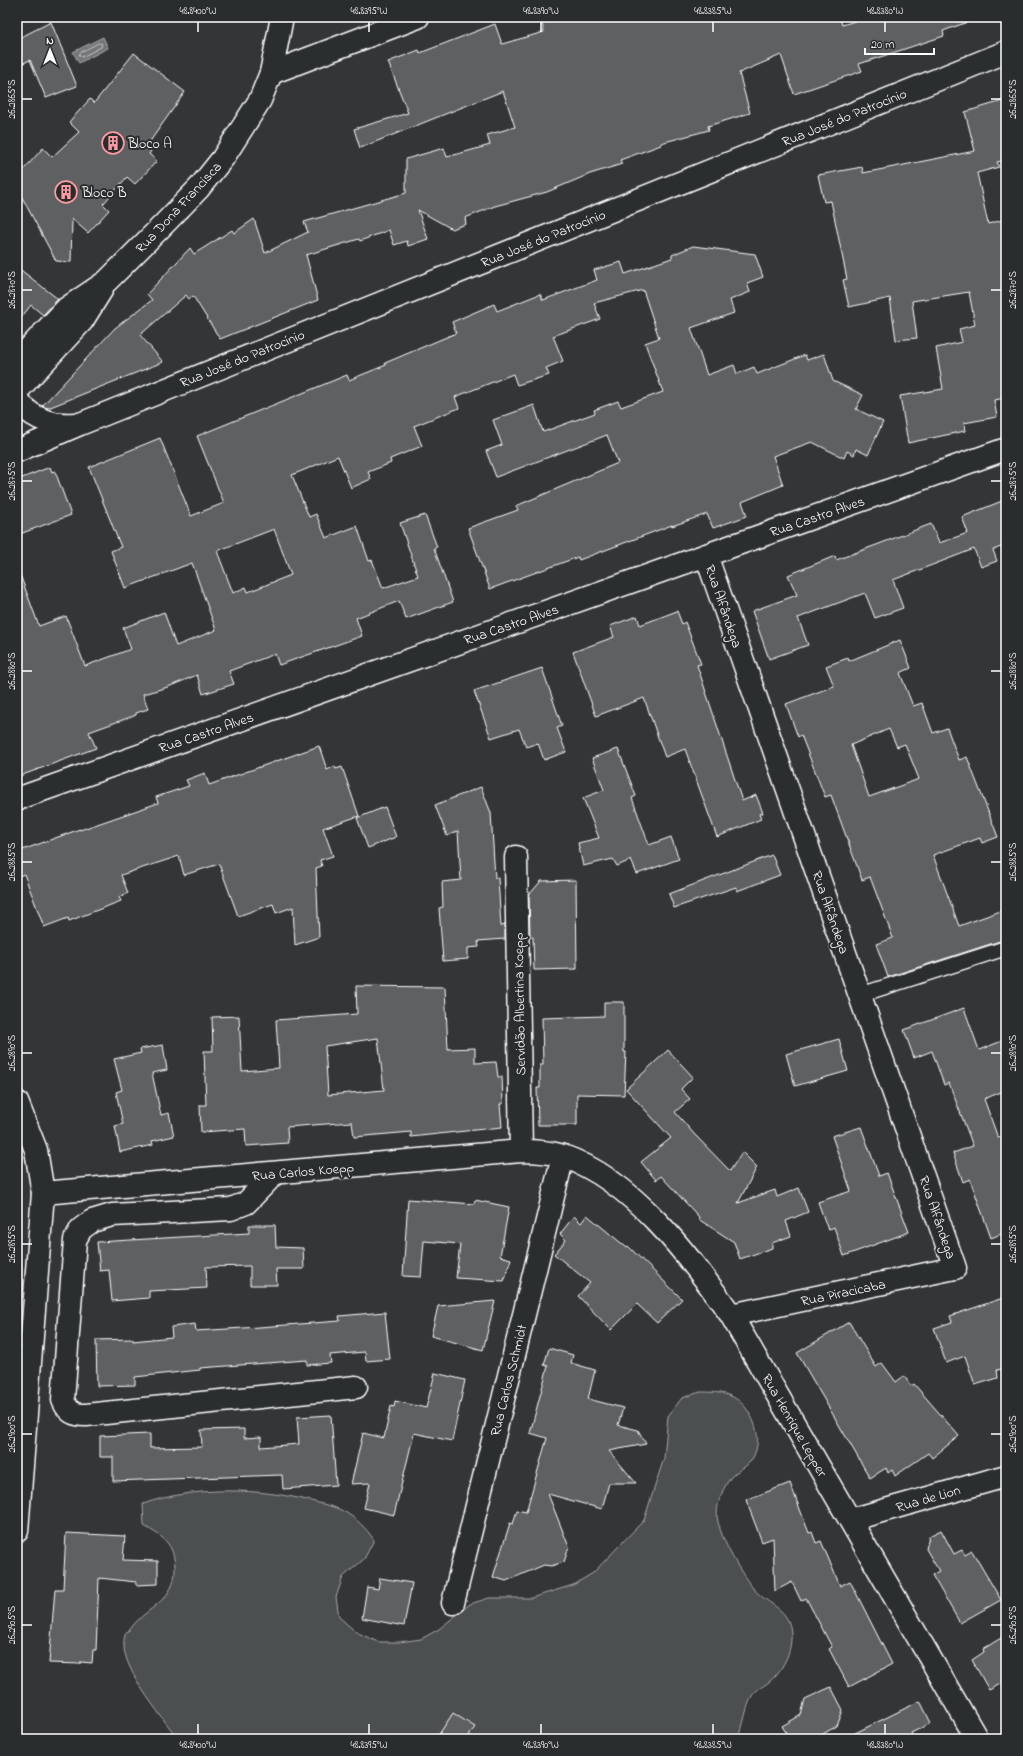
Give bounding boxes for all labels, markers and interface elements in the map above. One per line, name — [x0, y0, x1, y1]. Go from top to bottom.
text: 48.8400°W — [180, 4, 217, 19]
text: 48.8395°W — [351, 4, 388, 19]
text: 48.8390°W — [523, 4, 559, 19]
text: 48.8385°W — [694, 4, 732, 19]
text: 48.8380°W — [867, 4, 903, 19]
north arrow — [30, 30, 70, 70]
scale bar — [865, 30, 934, 56]
text: N — [46, 33, 54, 49]
text: 20 m — [871, 36, 894, 54]
text: 26.2865°S — [5, 79, 20, 119]
text: 26.2865°S — [1006, 79, 1021, 119]
street label: Rua José do Patrocínio — [779, 84, 910, 153]
building icon: Bloco A — [100, 130, 126, 156]
place label: Bloco A — [127, 134, 172, 155]
street label: Rua Dona Francisca — [131, 157, 227, 259]
building icon: Bloco B — [53, 179, 79, 205]
place label: Bloco B — [81, 183, 127, 204]
street label: Rua José do Patrocínio — [478, 205, 609, 274]
text: 26.2870°S — [5, 271, 20, 309]
text: 26.2870°S — [1006, 271, 1021, 309]
street label: Rua José do Patrocínio — [177, 325, 308, 394]
text: 26.2875°S — [5, 461, 20, 501]
text: 26.2875°S — [1006, 461, 1021, 501]
street label: Rua Castro Alves — [767, 491, 868, 543]
street label: Rua Alfândega — [698, 562, 747, 651]
street label: Rua Castro Alves — [461, 599, 562, 651]
text: 26.2880°S — [5, 652, 20, 690]
text: 26.2880°S — [1006, 652, 1021, 690]
street label: Rua Castro Alves — [156, 707, 257, 759]
text: 26.2885°S — [5, 842, 20, 881]
text: 26.2885°S — [1006, 842, 1021, 881]
street label: Rua Alfândega — [805, 868, 854, 957]
street label: Servidão Albertina Koepp — [509, 932, 532, 1076]
text: 26.2890°S — [5, 1034, 20, 1071]
text: 26.2890°S — [1006, 1034, 1021, 1071]
street label: Rua Carlos Koepp — [251, 1158, 355, 1187]
street label: Rua Alfândega — [912, 1173, 961, 1262]
text: 26.2895°S — [5, 1224, 20, 1263]
text: 26.2895°S — [1006, 1224, 1021, 1263]
street label: Rua Piracicaba — [799, 1274, 888, 1313]
street label: Rua Carlos Schmidt — [485, 1322, 534, 1438]
street label: Rua Henrique Lepper — [756, 1370, 832, 1482]
text: 26.2900°S — [5, 1415, 20, 1453]
text: 26.2900°S — [1006, 1415, 1021, 1453]
street label: Rua de Lion — [894, 1480, 963, 1519]
text: 26.2905°S — [5, 1605, 20, 1644]
text: 26.2905°S — [1006, 1605, 1021, 1644]
text: 48.8400°W — [180, 1738, 217, 1753]
text: 48.8395°W — [351, 1738, 388, 1753]
text: 48.8390°W — [523, 1738, 559, 1753]
text: 48.8385°W — [694, 1738, 732, 1753]
text: 48.8380°W — [867, 1738, 903, 1753]

